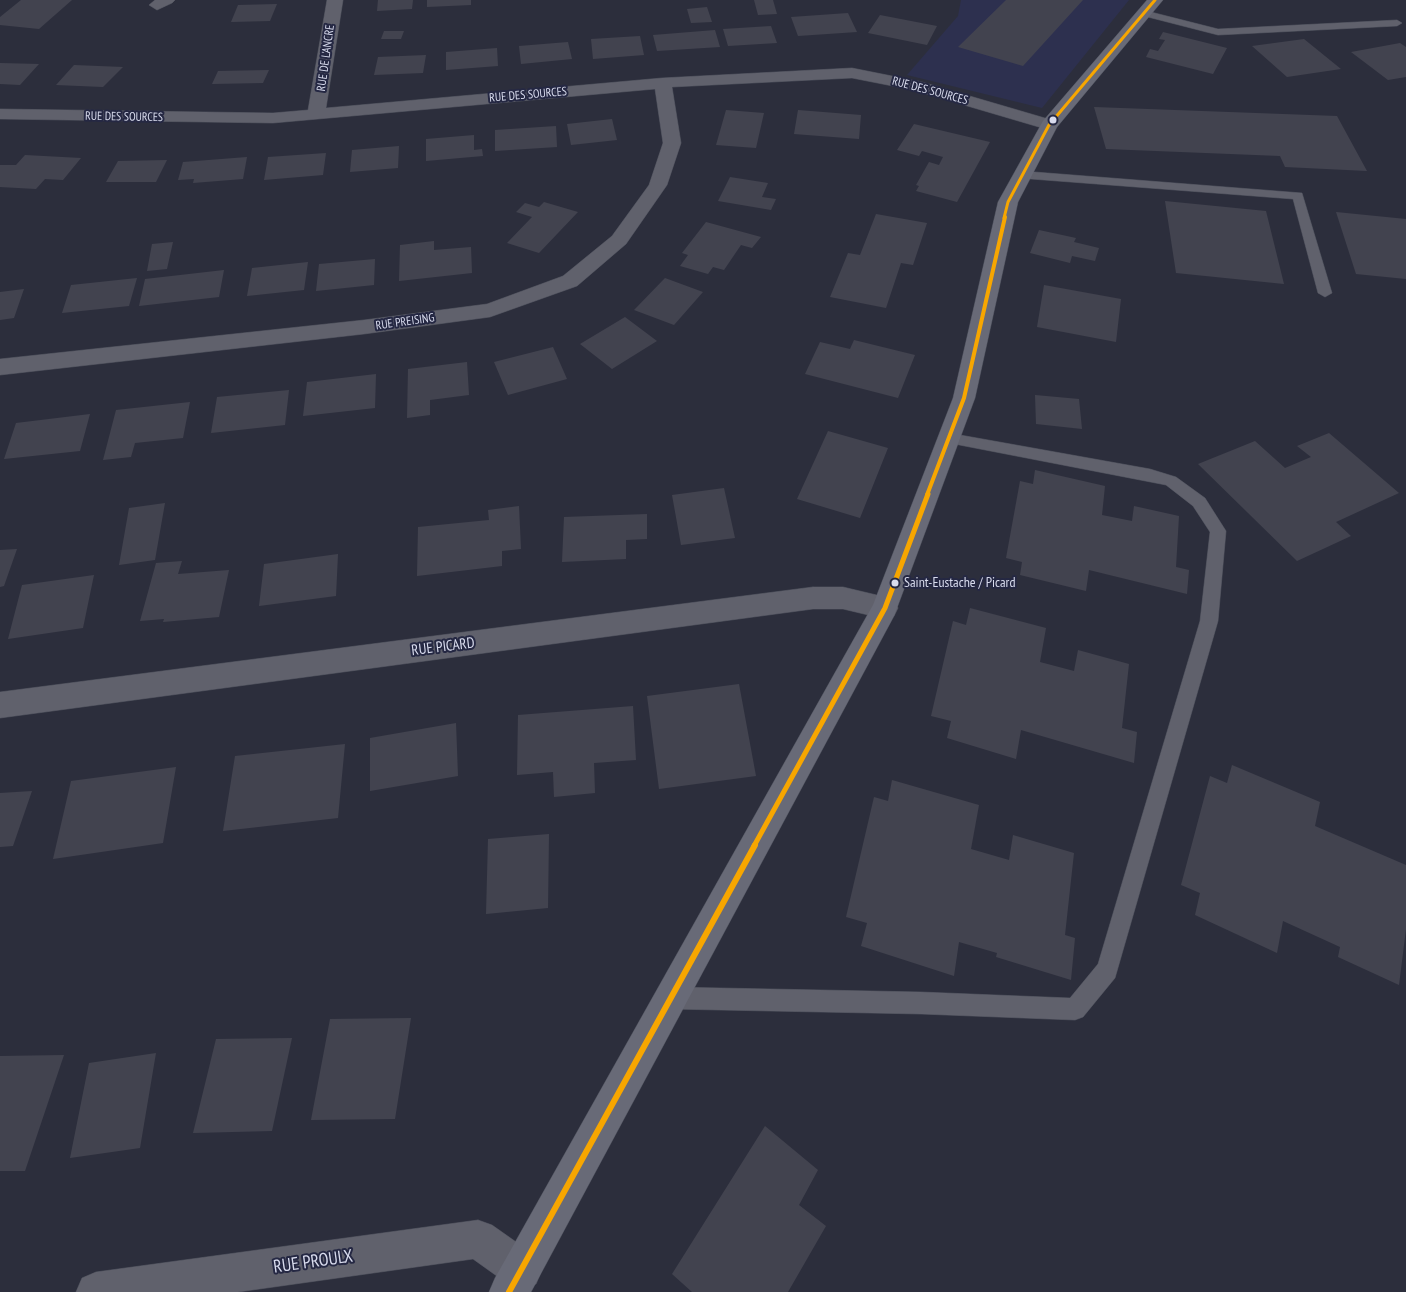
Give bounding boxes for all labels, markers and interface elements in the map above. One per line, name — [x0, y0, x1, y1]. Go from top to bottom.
street label: RUE DE L'ANCRE — [314, 24, 338, 92]
street label: RUE DES SOURCES — [890, 74, 970, 108]
street label: RUE DES SOURCES — [489, 84, 567, 106]
street label: RUE DES SOURCES — [85, 109, 163, 125]
unlabelled marker — [1048, 115, 1058, 125]
street label: RUE PREISING — [375, 311, 435, 333]
place label: Saint-Eustache / Picard — [904, 575, 1015, 591]
marker: Saint-Eustache / Picard — [890, 578, 900, 588]
street label: RUE PICARD — [410, 634, 476, 660]
street label: RUE PROULX — [272, 1246, 354, 1278]

